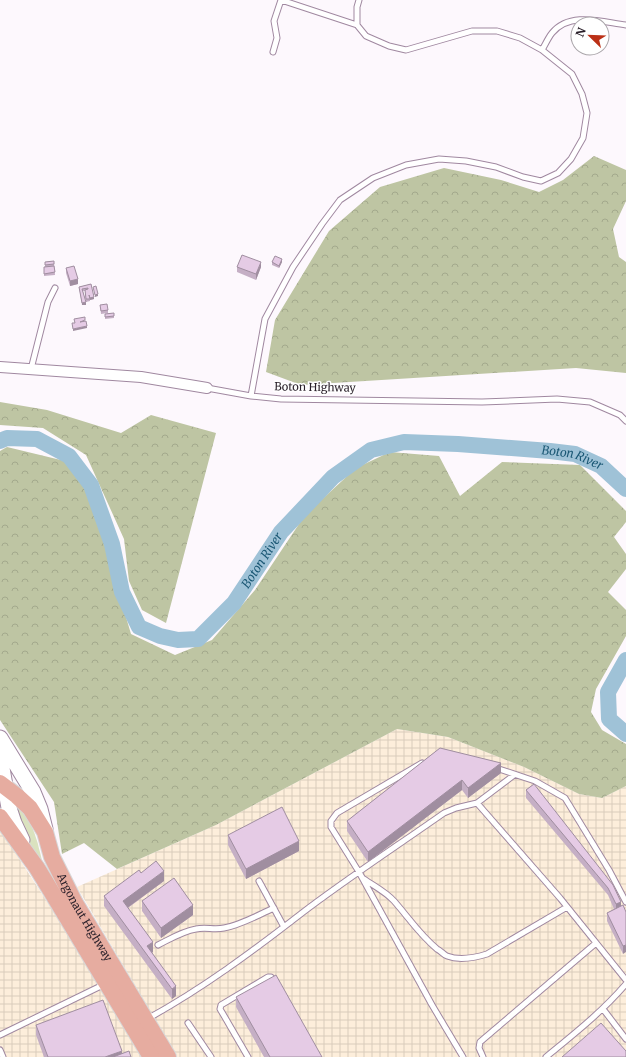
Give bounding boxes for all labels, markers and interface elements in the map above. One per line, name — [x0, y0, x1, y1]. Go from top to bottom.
north arrow — [570, 16, 610, 56]
text: N — [573, 25, 589, 39]
street label: Boton Highway — [274, 379, 357, 395]
water label: Boton River — [541, 442, 606, 473]
water label: Boton River — [238, 529, 286, 591]
street label: Argonaut Highway — [54, 870, 116, 964]

